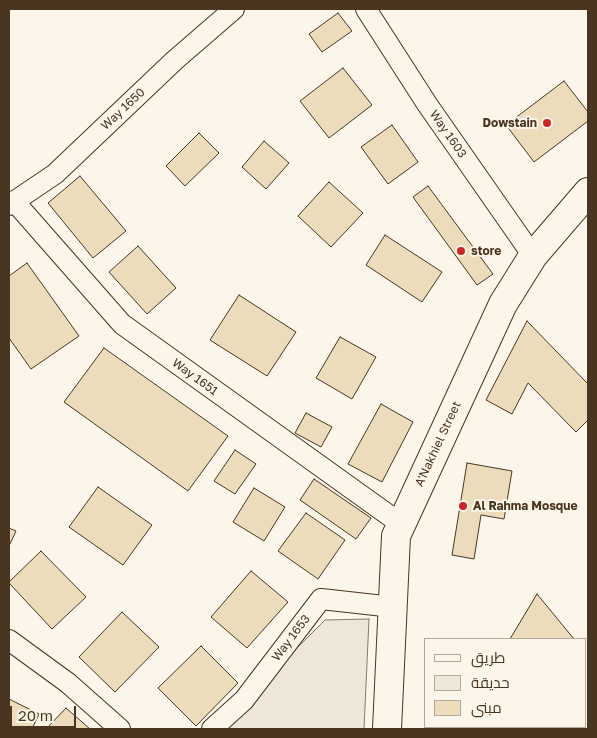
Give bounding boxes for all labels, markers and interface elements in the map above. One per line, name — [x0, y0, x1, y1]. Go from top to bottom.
street label: Way 1650 — [98, 85, 148, 133]
street label: Way 1603 — [426, 107, 470, 161]
place label: Dowstain — [482, 116, 537, 130]
marker: Dowstain — [541, 117, 553, 129]
place label: store — [471, 244, 501, 258]
marker: store — [455, 245, 467, 257]
street label: Way 1651 — [169, 356, 221, 398]
street label: A'Nakhiel Street — [412, 399, 464, 489]
place label: Al Rahma Mosque — [473, 499, 577, 513]
marker: Al Rahma Mosque — [457, 500, 469, 512]
street label: Way 1653 — [269, 612, 313, 664]
legend — [424, 638, 587, 728]
text: طريق — [471, 648, 505, 666]
text: حديقة — [471, 673, 510, 691]
scale bar — [12, 696, 79, 728]
text: مبنى — [471, 698, 502, 716]
text: 20 m — [18, 706, 53, 724]

